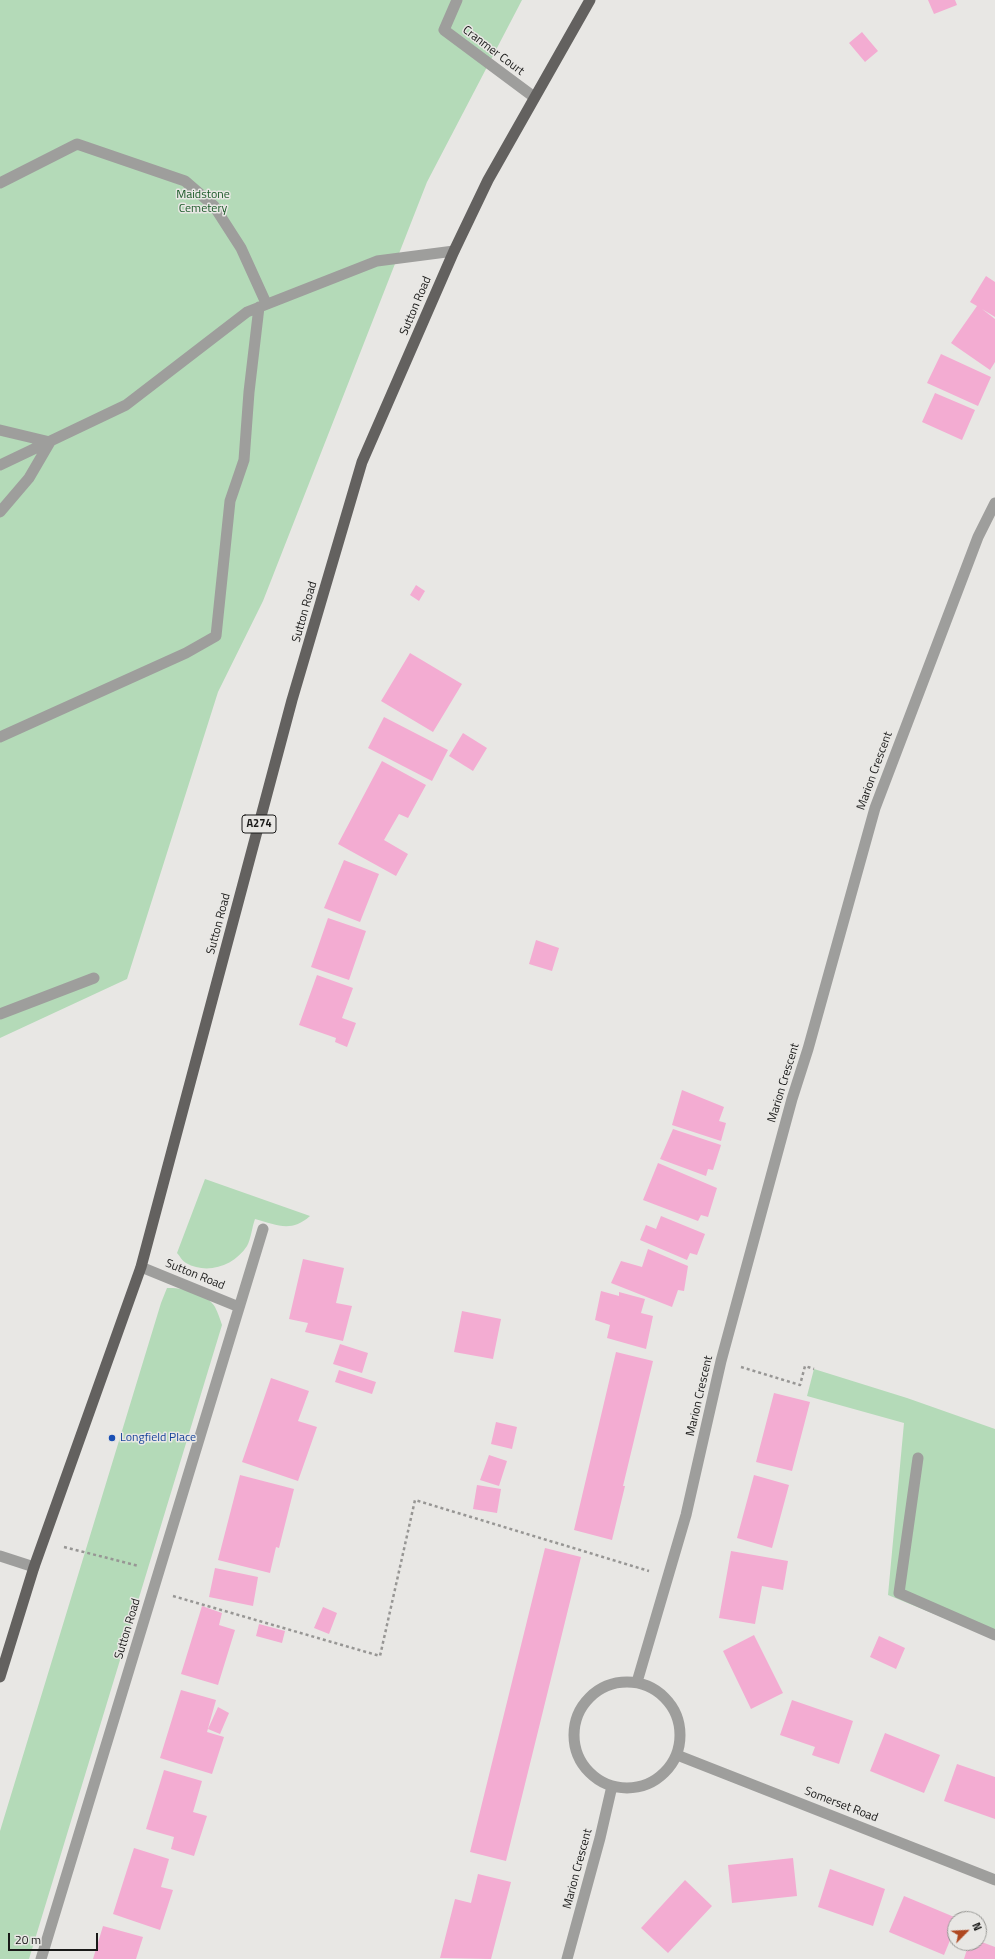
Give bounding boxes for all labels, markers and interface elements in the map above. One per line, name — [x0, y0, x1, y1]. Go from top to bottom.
street label: Cranmer Court — [459, 23, 527, 79]
park label: Maidstone Cemetery — [176, 188, 230, 216]
street label: Sutton Road — [397, 274, 435, 338]
street label: Sutton Road — [289, 580, 321, 644]
street label: Marion Crescent — [854, 730, 896, 812]
road number: A274 — [242, 815, 276, 833]
street label: Sutton Road — [204, 892, 234, 956]
street label: Marion Crescent — [765, 1042, 803, 1124]
street label: Sutton Road — [163, 1257, 227, 1293]
street label: Marion Crescent — [684, 1354, 716, 1438]
place label: Longfield Place — [120, 1431, 196, 1445]
marker: Longfield Place — [107, 1433, 117, 1443]
street label: Sutton Road — [112, 1597, 144, 1661]
street label: Somerset Road — [802, 1784, 880, 1826]
street label: Marion Crescent — [560, 1827, 596, 1911]
north arrow — [947, 1911, 987, 1951]
text: N — [968, 1920, 986, 1933]
scale bar — [10, 1925, 100, 1951]
text: 20 m — [15, 1930, 41, 1949]

